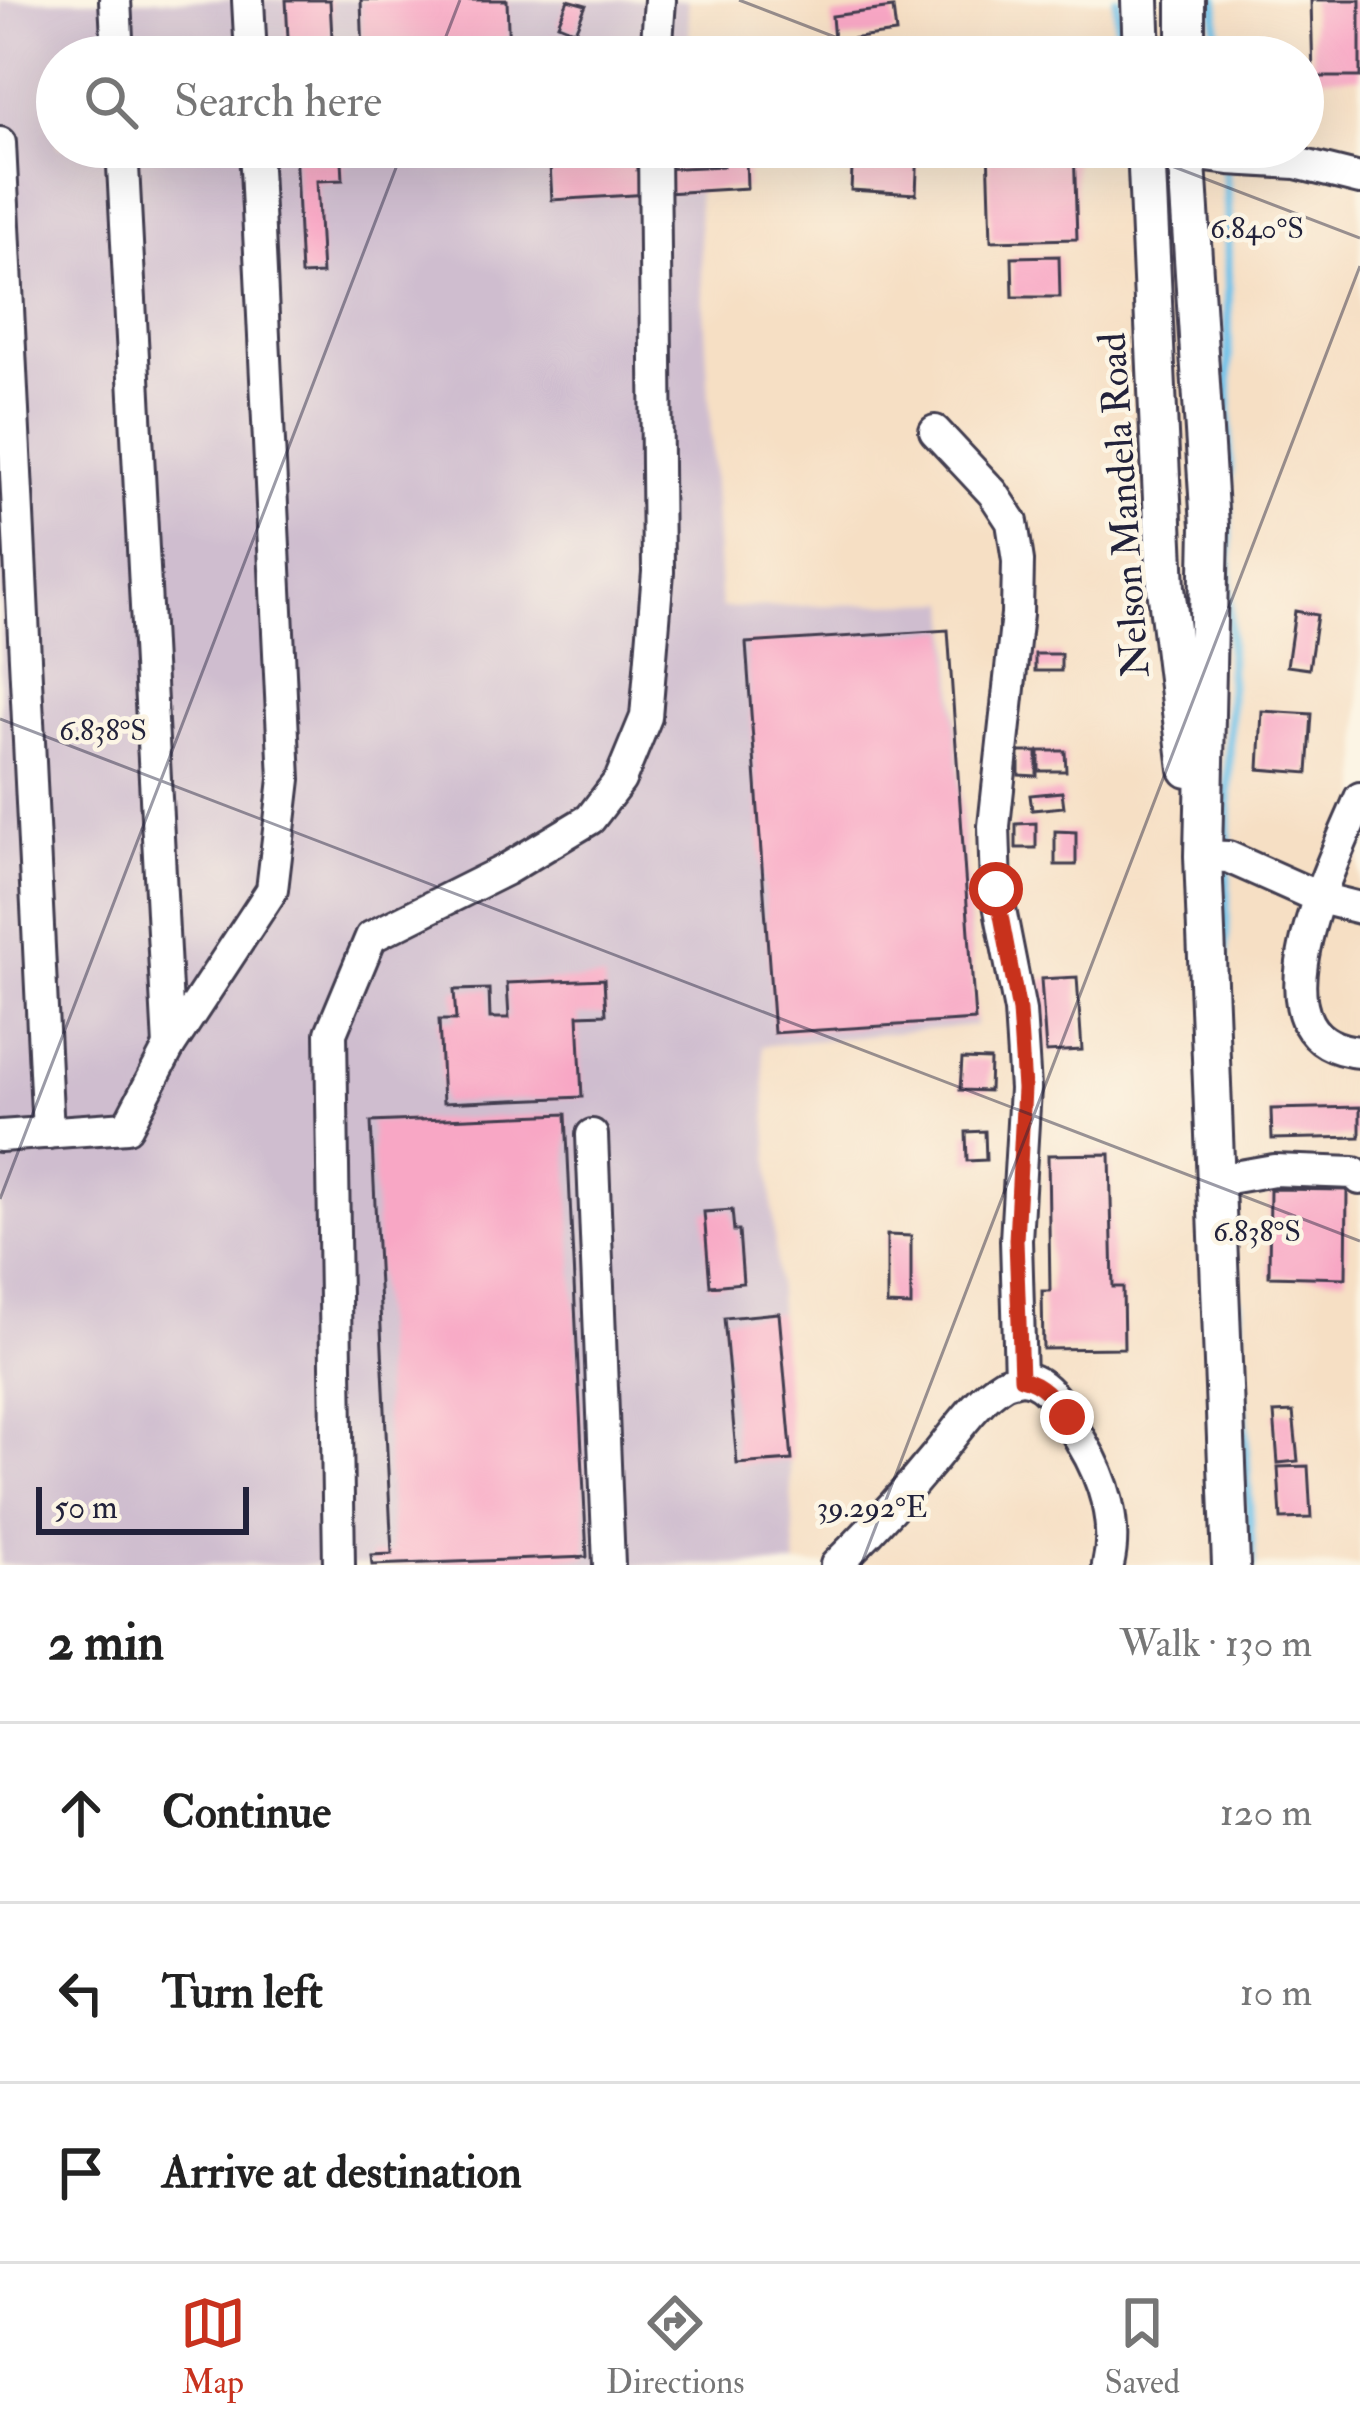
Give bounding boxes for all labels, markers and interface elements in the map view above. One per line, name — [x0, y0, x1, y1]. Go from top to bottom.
search box — [36, 36, 1324, 168]
icon: search — [78, 69, 144, 135]
text: Search here — [174, 74, 382, 130]
text: 6.840°S — [1210, 210, 1304, 247]
street label: Nelson Mandela Road — [1088, 331, 1160, 679]
text: 6.838°S — [59, 712, 147, 749]
route start — [969, 862, 1023, 916]
text: 6.838°S — [1213, 1213, 1301, 1250]
route end — [1040, 1390, 1094, 1444]
scale bar — [36, 1481, 249, 1534]
text: 50 m — [54, 1487, 118, 1528]
text: 39.292°E — [817, 1489, 927, 1526]
text: 2 min — [48, 1611, 164, 1675]
text: Walk · 130 m — [1120, 1619, 1312, 1668]
icon: ahead — [48, 1780, 114, 1846]
text: Continue — [162, 1785, 331, 1841]
text: 120 m — [1220, 1788, 1312, 1837]
icon: left — [48, 1960, 114, 2026]
text: Turn left — [162, 1965, 323, 2021]
text: 10 m — [1240, 1968, 1312, 2017]
icon: arrive — [48, 2140, 114, 2206]
text: Arrive at destination — [162, 2145, 522, 2201]
tab: Map — [180, 2290, 246, 2403]
tab: Directions — [606, 2290, 745, 2403]
tab: Saved — [1105, 2290, 1180, 2403]

